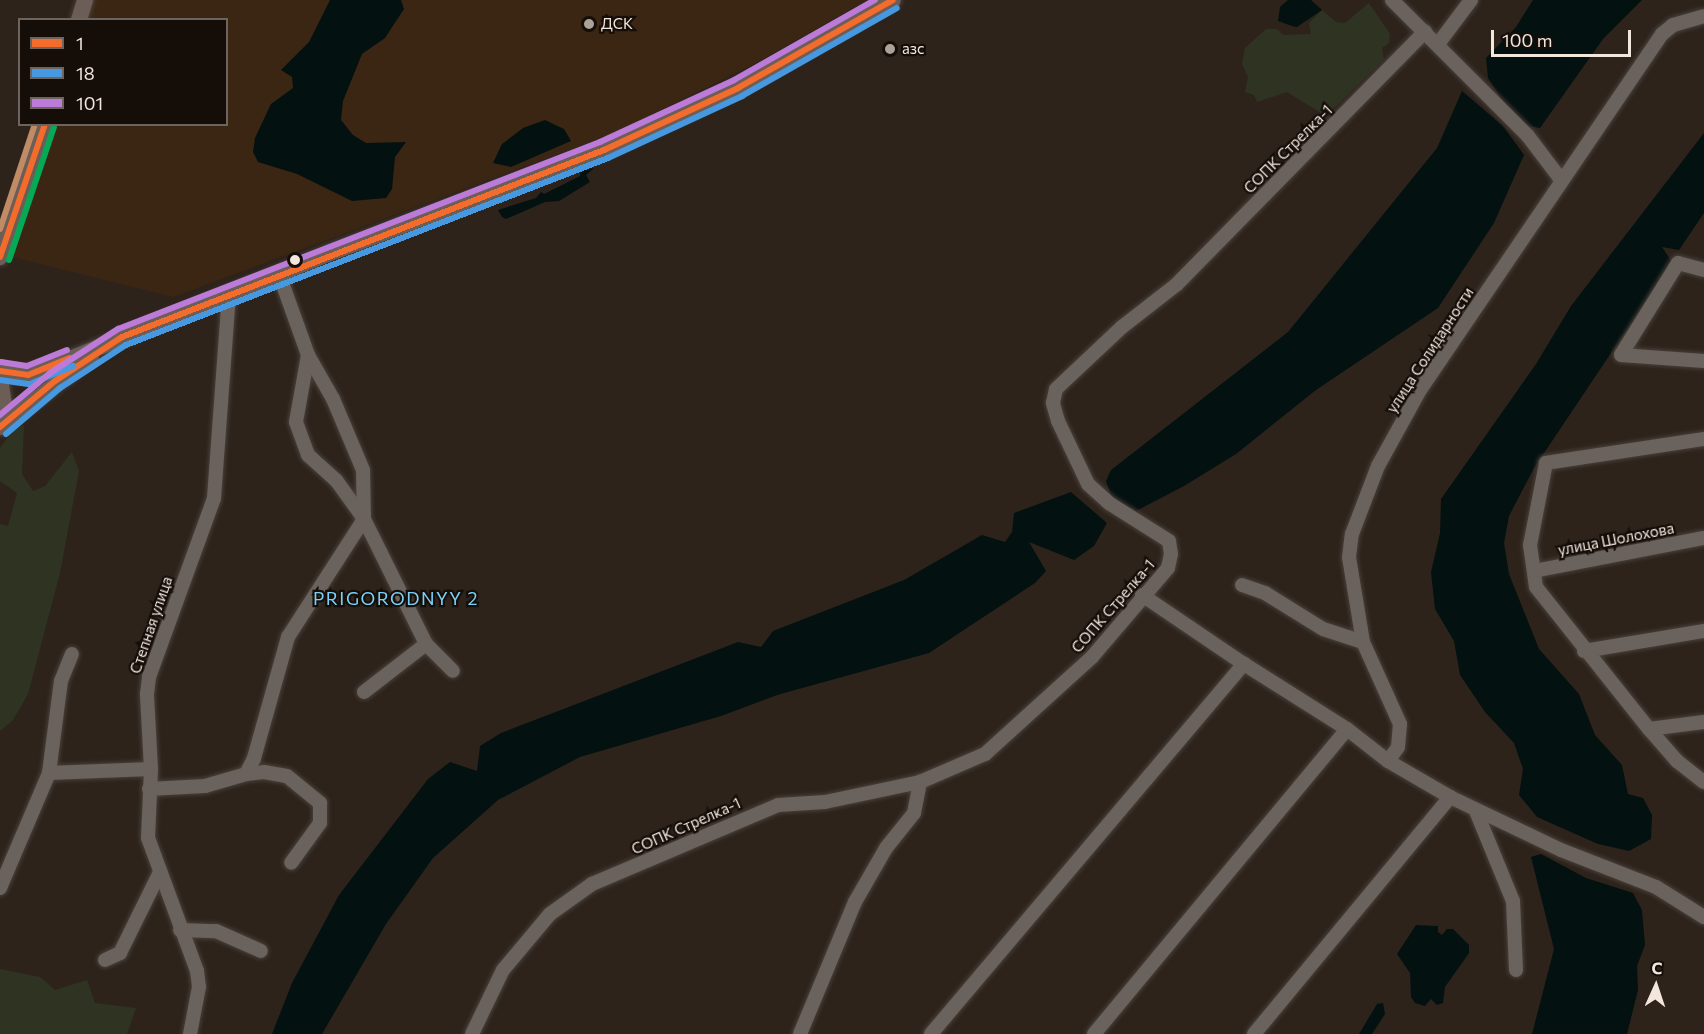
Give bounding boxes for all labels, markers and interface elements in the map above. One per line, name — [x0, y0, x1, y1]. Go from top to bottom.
place label: ДСК — [601, 15, 633, 33]
marker: ДСК — [582, 17, 596, 31]
legend — [18, 18, 228, 126]
scale bar — [1494, 18, 1634, 56]
text: 100 m — [1502, 29, 1552, 51]
text: 1 — [76, 32, 84, 54]
place label: азс — [902, 40, 924, 58]
marker: азс — [883, 42, 897, 56]
text: 18 — [76, 62, 95, 84]
text: 101 — [76, 92, 103, 114]
street label: СОПК Стрелка-1 — [1240, 101, 1336, 197]
unlabelled marker — [289, 254, 301, 266]
street label: улица Солидарности — [1383, 284, 1477, 416]
street label: улица Шолохова — [1556, 519, 1676, 559]
street label: СОПК Стрелка-1 — [1068, 556, 1158, 656]
street label: Степная улица — [126, 574, 176, 676]
district label: PRIGORODNYY 2 — [313, 587, 479, 609]
street label: СОПК Стрелка-1 — [629, 794, 743, 858]
north arrow — [1626, 956, 1686, 1016]
text: С — [1651, 958, 1663, 977]

